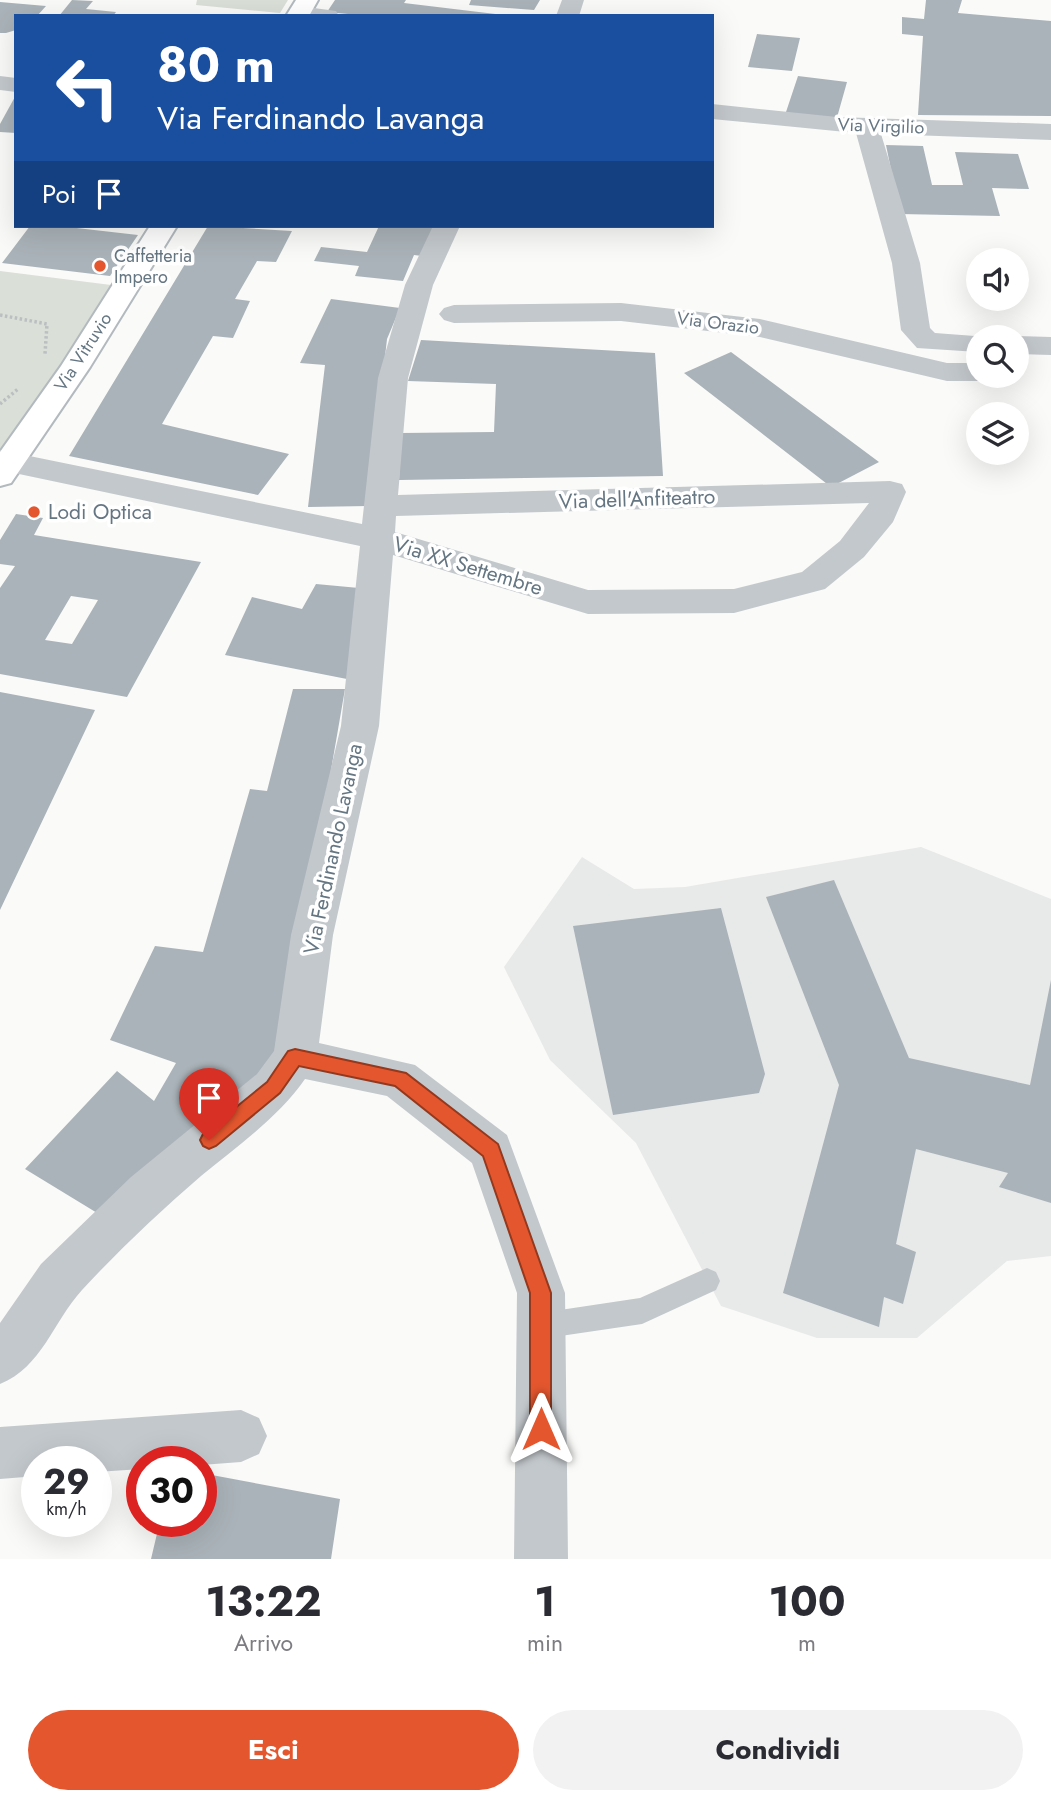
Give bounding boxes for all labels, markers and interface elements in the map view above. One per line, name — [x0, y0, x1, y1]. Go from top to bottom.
text: 80 m — [157, 30, 275, 100]
icon: left — [42, 42, 133, 133]
text: Via Ferdinando Lavanga — [157, 95, 484, 141]
street label: Via Virgilio — [837, 111, 925, 141]
text: Poi — [42, 175, 76, 213]
icon: arrive — [90, 175, 128, 213]
place label: Caffetteria Impero — [114, 243, 192, 290]
map controls — [966, 248, 1029, 465]
button: sound — [966, 248, 1029, 311]
marker: Caffetteria Impero — [92, 258, 108, 274]
street label: Via Orazio — [675, 305, 761, 341]
street label: Via Vitruvio — [48, 307, 118, 397]
button: search — [966, 325, 1029, 388]
button: layers — [966, 402, 1029, 465]
street label: Via dell'Anfiteatro — [558, 481, 716, 517]
place label: Lodi Optica — [48, 497, 152, 527]
marker: Lodi Optica — [26, 504, 42, 520]
street label: Via XX Settembre — [390, 529, 546, 603]
street label: Via Ferdinando Lavanga — [296, 741, 370, 957]
pin — [179, 1068, 239, 1140]
icon: arrive — [190, 1079, 228, 1117]
position arrow — [504, 1392, 578, 1466]
speed limit sign: 30 — [126, 1446, 217, 1537]
text: 29 — [43, 1457, 90, 1507]
text: km/h — [46, 1496, 87, 1522]
text: 13:22 — [205, 1571, 322, 1632]
text: 1 — [534, 1571, 556, 1632]
text: 100 — [769, 1571, 846, 1632]
text: Arrivo — [234, 1626, 293, 1660]
text: min — [527, 1626, 563, 1660]
text: m — [798, 1626, 816, 1660]
button: Esci — [28, 1710, 519, 1790]
button: Condividi — [533, 1710, 1023, 1790]

